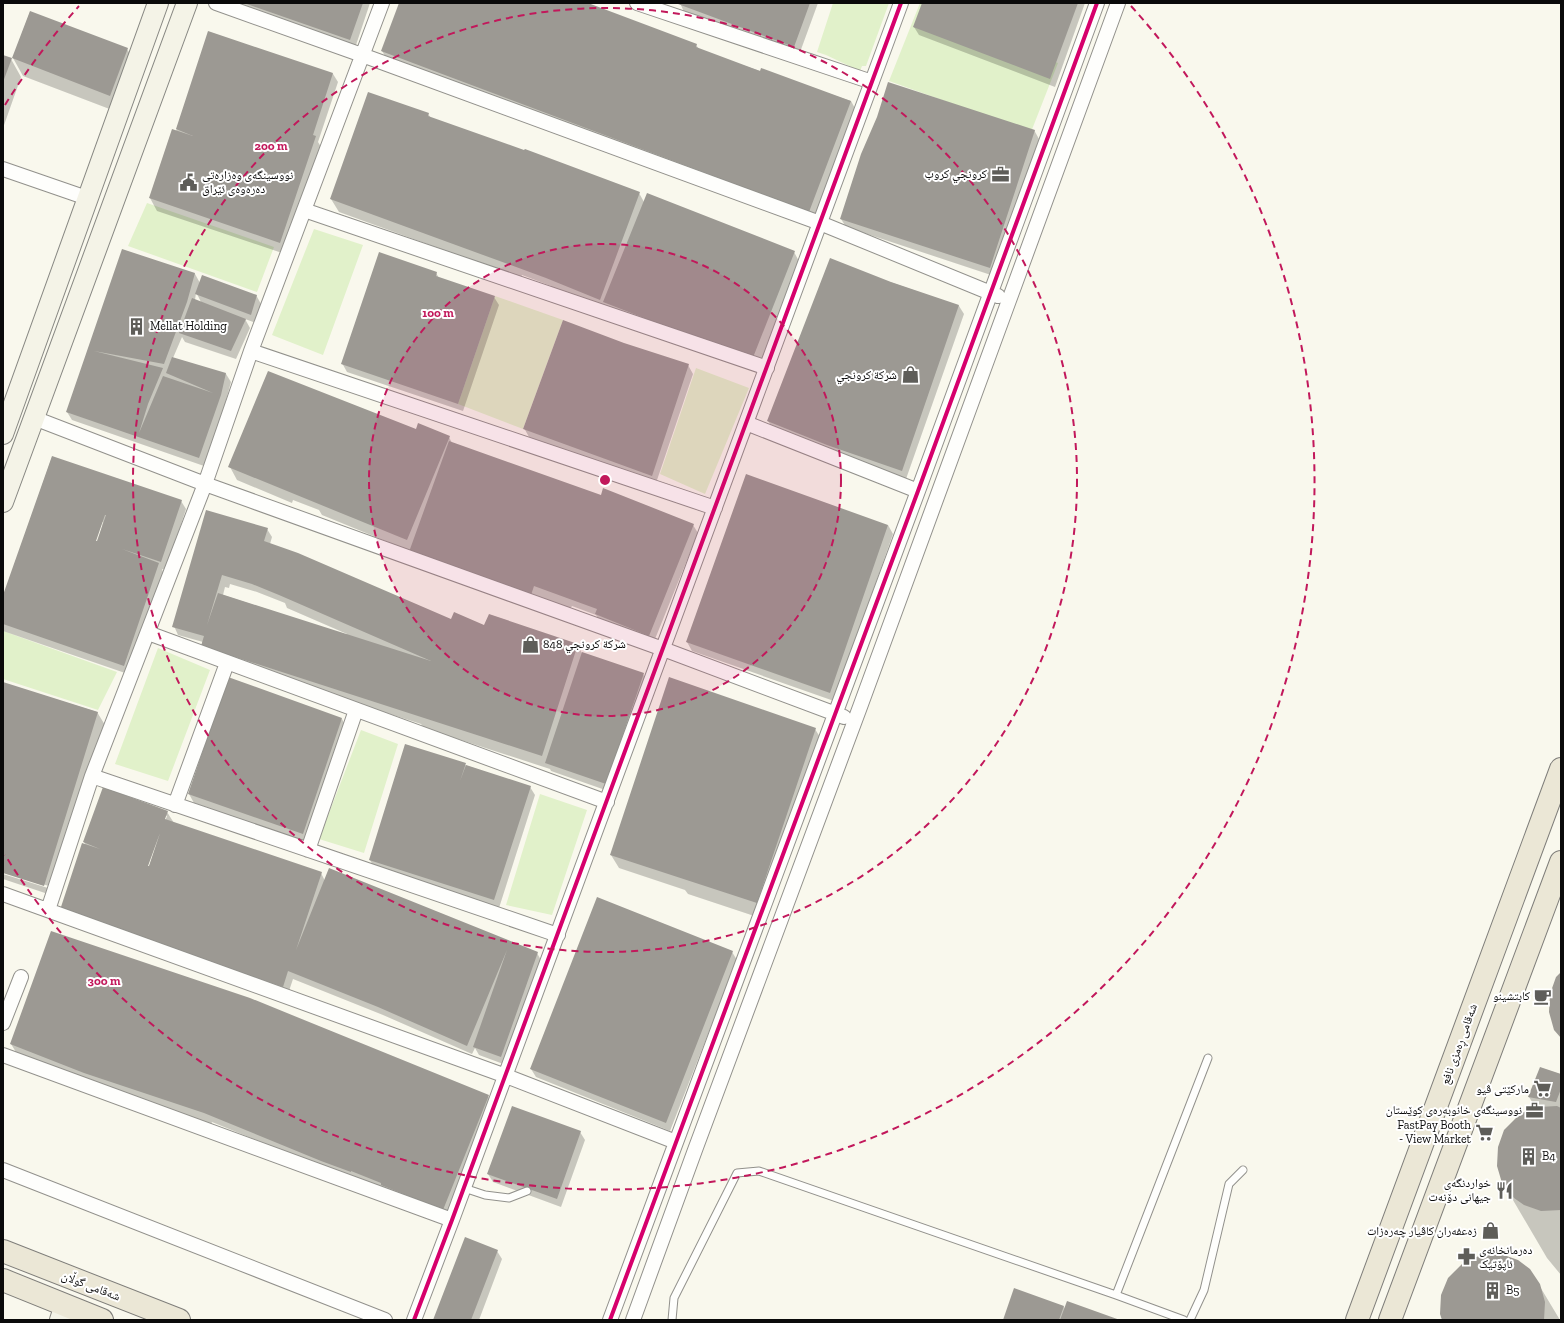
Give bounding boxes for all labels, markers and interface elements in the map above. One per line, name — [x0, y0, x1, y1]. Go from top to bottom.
text: 200 m — [254, 139, 288, 153]
office icon: كرونجي كروب — [990, 164, 1010, 184]
place label: كرونجي كروب — [925, 167, 987, 184]
place label: نووسینگەی وەزارەتی دەرەوەی ئێراق — [202, 168, 293, 196]
public building icon: نووسینگەی وەزارەتی دەرەوەی ئێراق — [179, 172, 199, 192]
text: 100 m — [422, 306, 454, 320]
building icon: Mellat Holding — [127, 316, 147, 336]
place label: Mellat Holding — [150, 319, 227, 333]
shop icon: شركة كرونجي — [900, 365, 920, 385]
place label: شركة كرونجي — [836, 368, 897, 385]
centre of rings — [598, 473, 612, 487]
shop icon: شركة كرونجي 848 — [520, 634, 540, 654]
place label: شركة كرونجي 848 — [543, 637, 626, 654]
text: 300 m — [88, 974, 121, 988]
cafe icon: كابتشينو — [1533, 986, 1553, 1006]
place label: كابتشينو — [1493, 989, 1530, 1003]
street label: شەقامی ڕەمزی نافع — [1438, 1002, 1483, 1087]
supermarket icon: مارکێتی ڤیو — [1532, 1079, 1552, 1099]
place label: مارکێتی ڤیو — [1476, 1082, 1529, 1096]
office icon: نووسینگەی خانوبەرەی کوێستان — [1525, 1100, 1545, 1120]
place label: نووسینگەی خانوبەرەی کوێستان — [1386, 1103, 1522, 1117]
place label: FastPay Booth - View Market — [1397, 1118, 1472, 1146]
supermarket icon: FastPay Booth - View Market — [1474, 1122, 1494, 1142]
building icon: B4 — [1519, 1146, 1539, 1166]
place label: B4 — [1542, 1149, 1556, 1163]
place label: خواردنگەی جیهانی دۆنەت — [1429, 1176, 1491, 1204]
restaurant icon: خواردنگەی جیهانی دۆنەت — [1494, 1180, 1514, 1200]
shop icon: زەعفەران کاڤیار چەرەزات — [1480, 1221, 1500, 1241]
place label: زەعفەران کاڤیار چەرەزات — [1367, 1224, 1477, 1238]
place label: دەرمانخانەی ئاپۆتیک — [1479, 1243, 1533, 1271]
pharmacy icon: دەرمانخانەی ئاپۆتیک — [1456, 1247, 1476, 1267]
street label: شەقامی گوڵان — [60, 1267, 123, 1304]
building icon: B5 — [1483, 1280, 1503, 1300]
place label: B5 — [1506, 1283, 1519, 1297]

